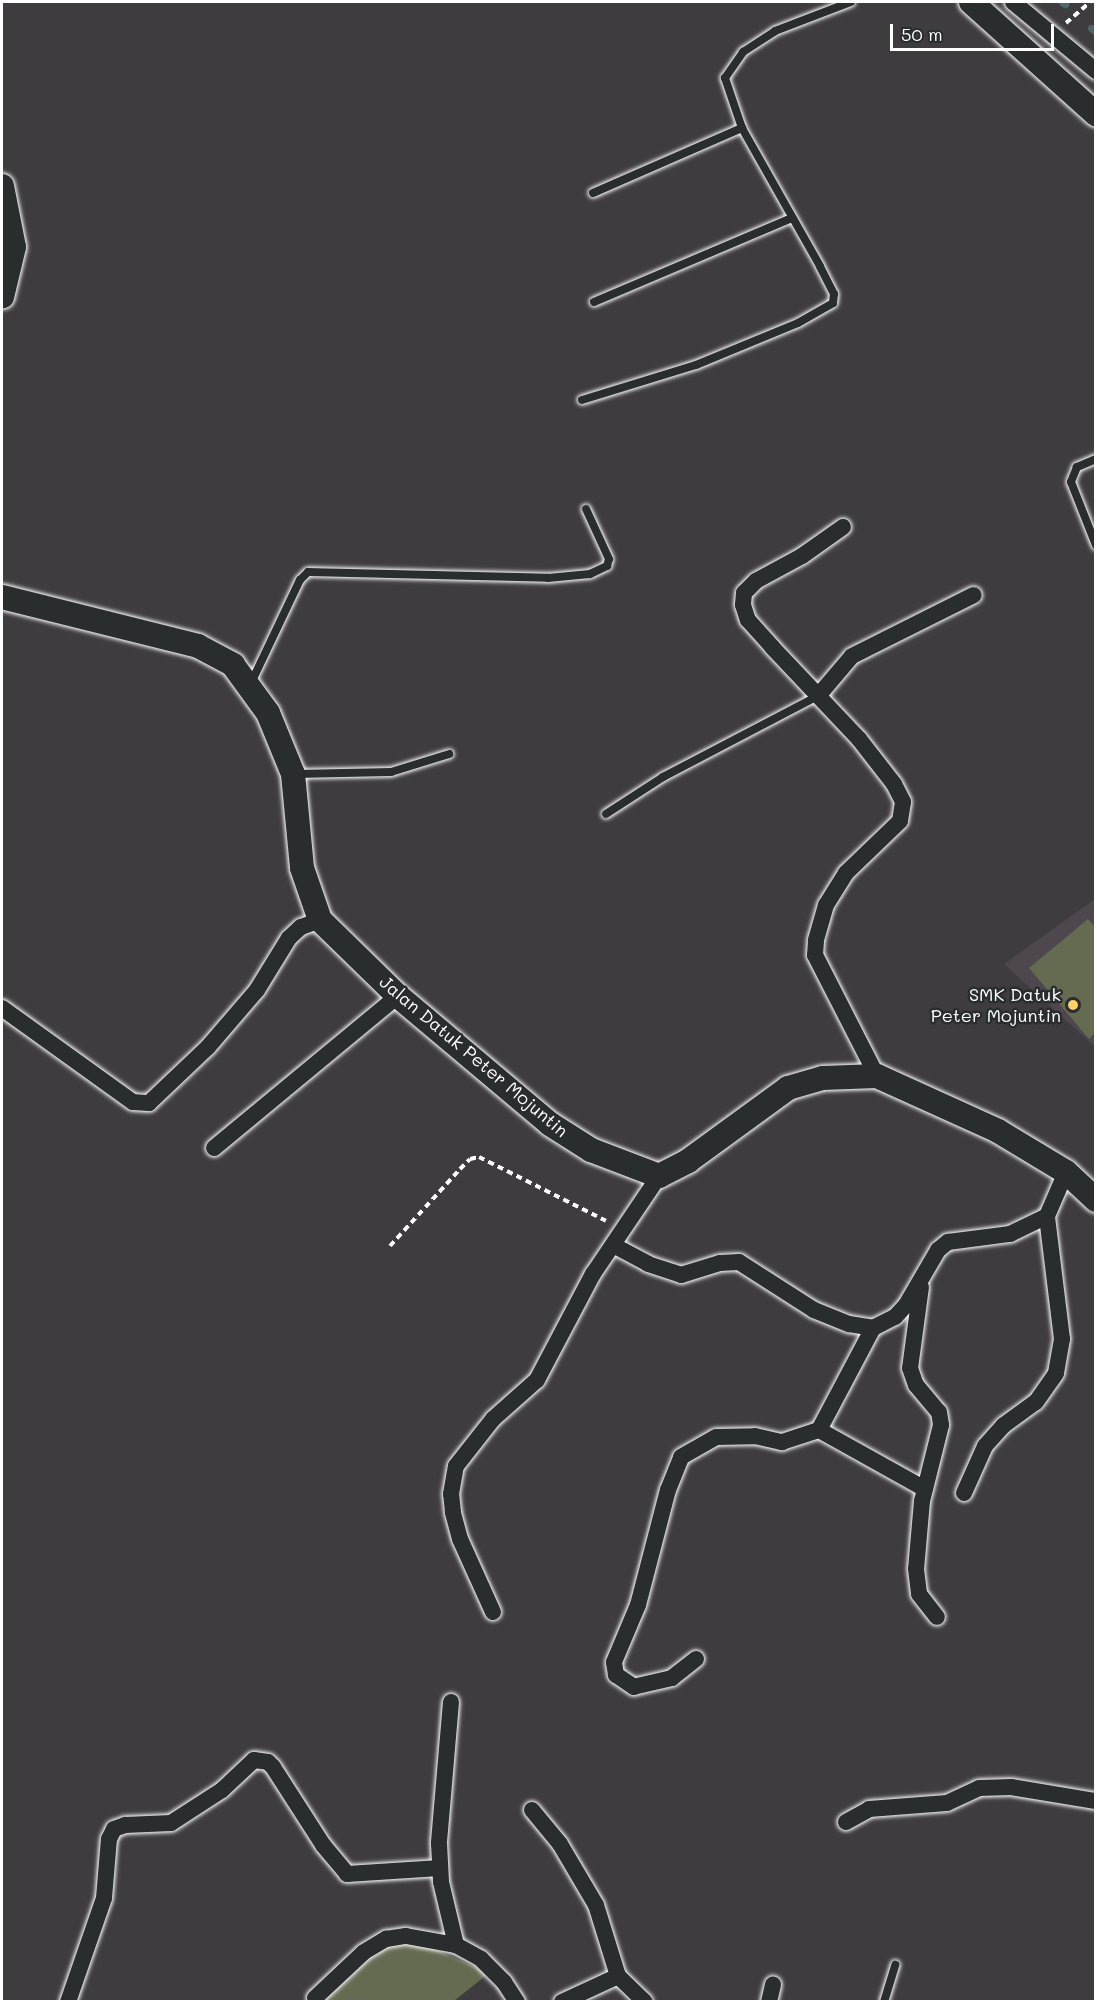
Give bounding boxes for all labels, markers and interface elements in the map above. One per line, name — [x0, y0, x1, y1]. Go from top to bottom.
scale bar — [893, 12, 1056, 50]
text: 50 m — [901, 22, 943, 46]
street label: Jalan Datuk Peter Mojuntin — [375, 971, 573, 1141]
place label: SMK Datuk Peter Mojuntin — [931, 984, 1061, 1026]
marker: SMK Datuk Peter Mojuntin — [1066, 998, 1080, 1012]

